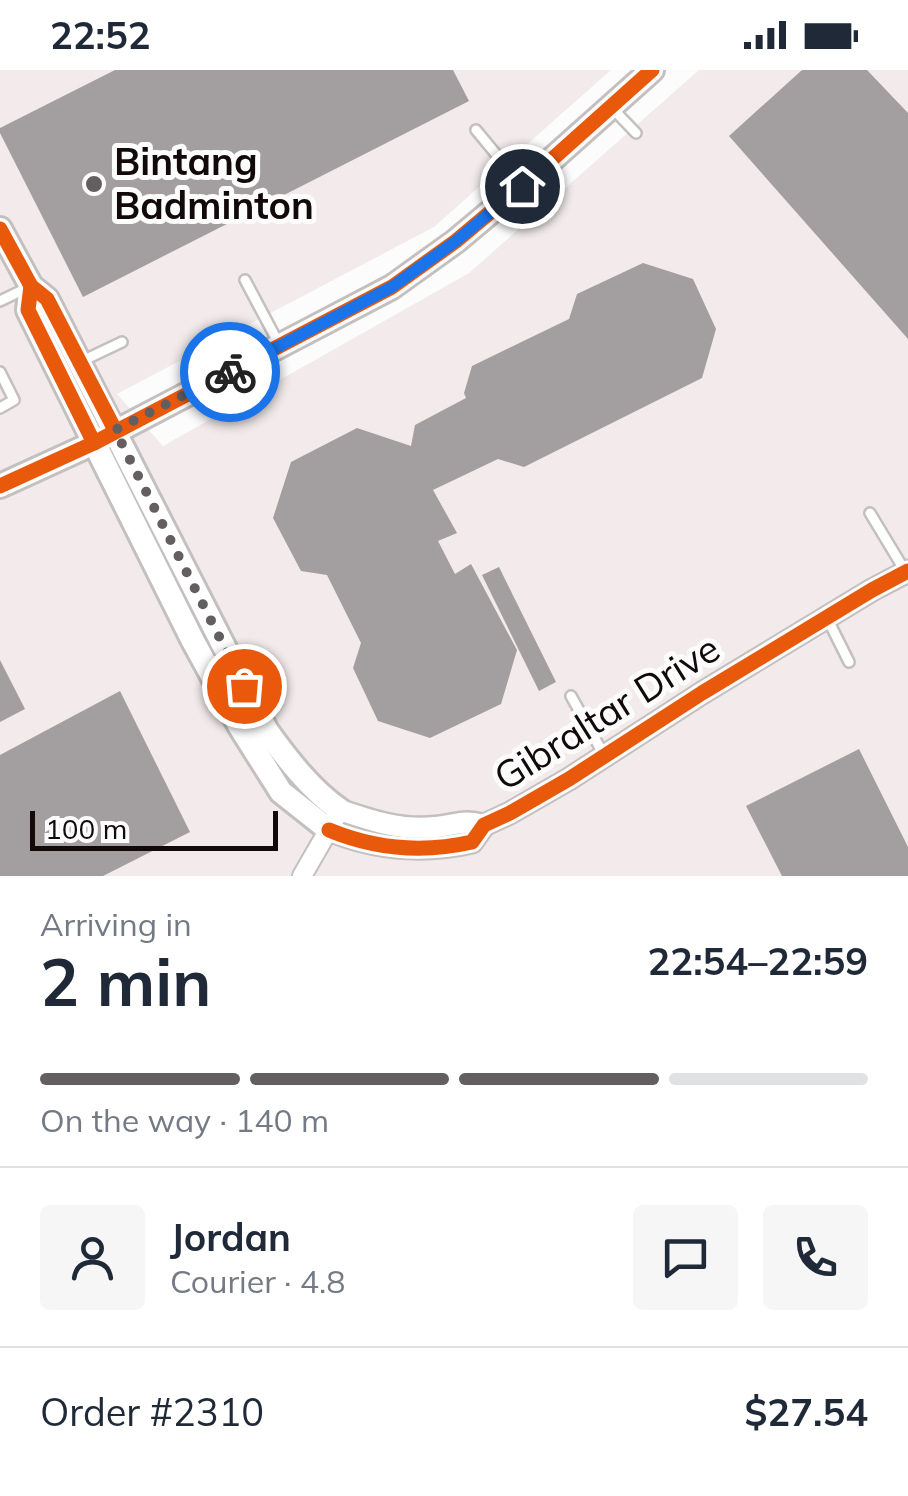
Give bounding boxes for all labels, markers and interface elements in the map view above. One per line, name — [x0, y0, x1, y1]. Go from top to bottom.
text: 22:52 — [50, 11, 151, 59]
place label: Bintang Badminton — [114, 137, 314, 229]
pin — [480, 144, 565, 229]
icon: home — [495, 159, 550, 214]
marker: Bintang Badminton — [83, 173, 105, 195]
courier — [180, 322, 280, 422]
icon: bike — [203, 345, 258, 400]
street label: Gibraltar Drive — [485, 624, 728, 801]
pin — [202, 644, 287, 729]
icon: bag — [217, 659, 272, 714]
scale bar — [30, 806, 278, 850]
text: 100 m — [45, 811, 127, 846]
text: Arriving in — [40, 904, 192, 944]
text: 22:54–22:59 — [648, 937, 868, 985]
text: 2 min — [40, 941, 211, 1022]
text: On the way · 140 m — [40, 1100, 329, 1140]
button: person — [40, 1205, 145, 1310]
button: chat — [633, 1205, 738, 1310]
button: phone — [763, 1205, 868, 1310]
text: Jordan — [170, 1213, 291, 1261]
text: Courier · 4.8 — [170, 1261, 346, 1301]
text: Order #2310 — [40, 1388, 264, 1436]
text: $27.54 — [745, 1388, 868, 1436]

